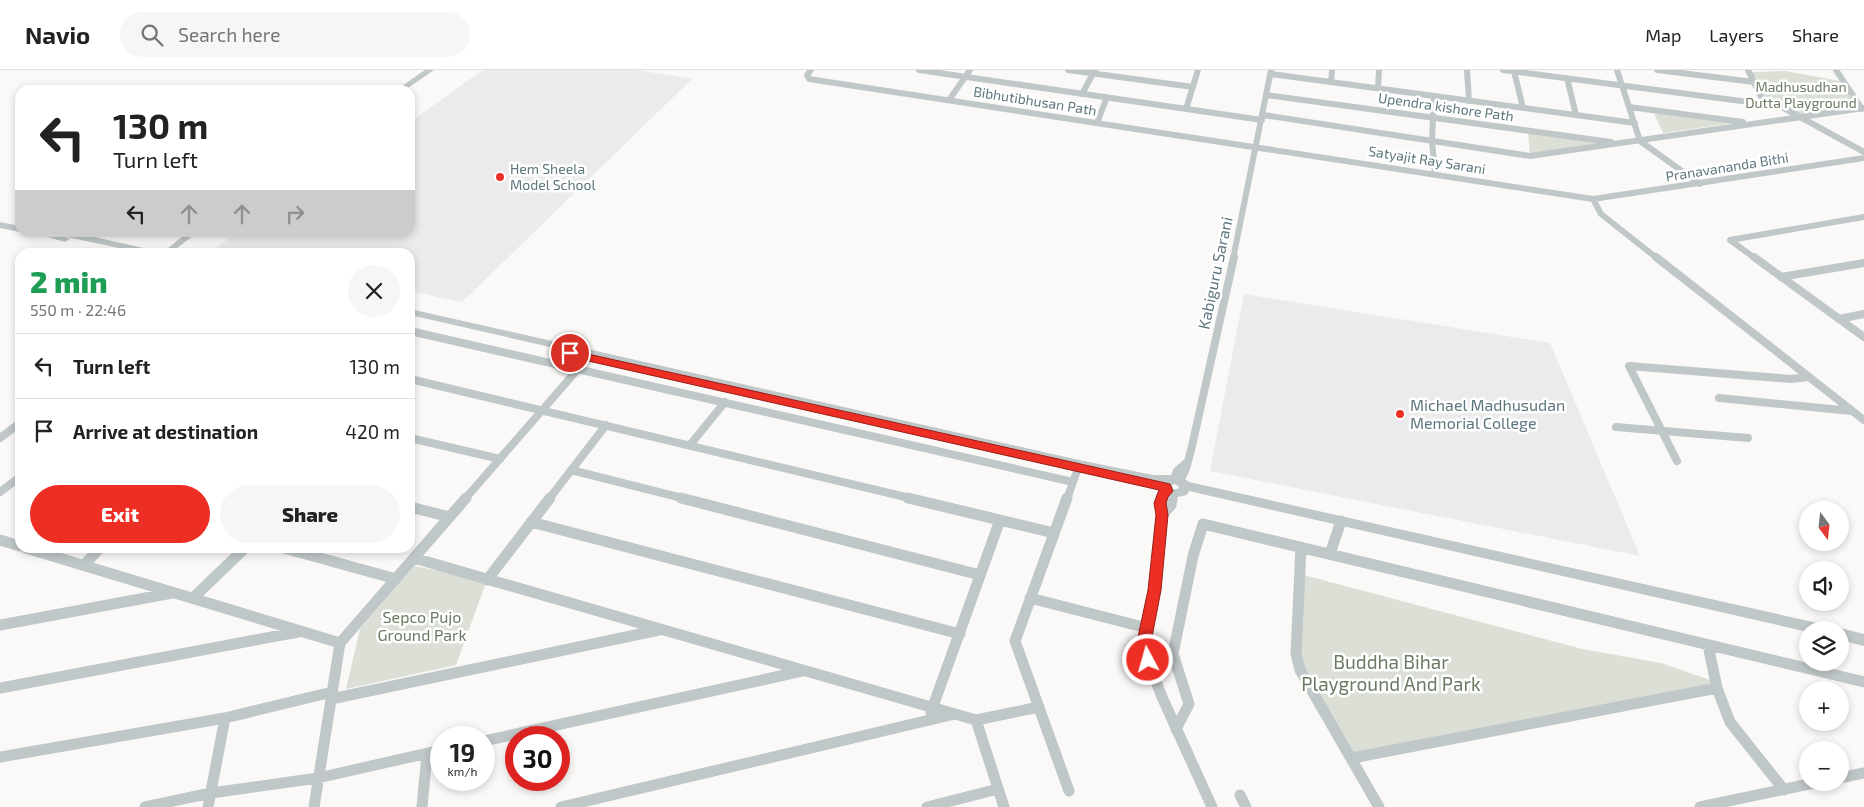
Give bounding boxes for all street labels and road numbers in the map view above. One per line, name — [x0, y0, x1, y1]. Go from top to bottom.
street label: Bibhutibhusan Path — [972, 82, 1098, 119]
street label: Upendra kishore Path — [1377, 89, 1515, 124]
street label: Satyajit Ray Sarani — [1367, 142, 1487, 177]
street label: Pranavananda Bithi — [1664, 148, 1790, 185]
street label: Kabiguru Sarani — [1193, 215, 1236, 331]

